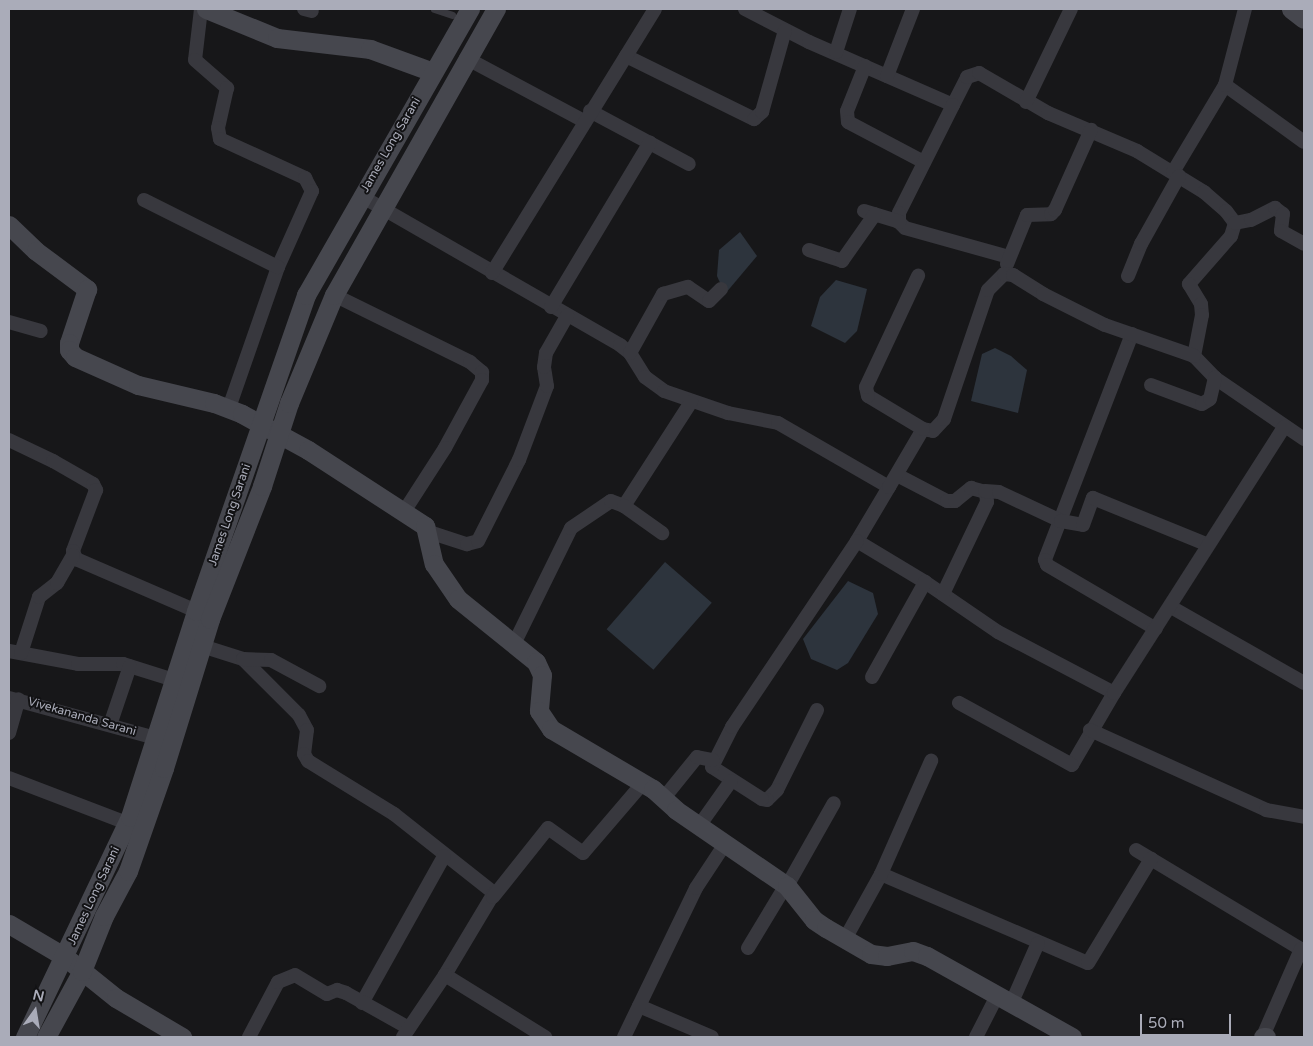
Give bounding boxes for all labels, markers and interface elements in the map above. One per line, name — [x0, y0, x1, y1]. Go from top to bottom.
street label: James Long Sarani — [358, 95, 424, 195]
street label: James Long Sarani — [206, 462, 254, 568]
street label: Vivekananda Sarani — [26, 695, 138, 739]
street label: James Long Sarani — [65, 844, 123, 948]
north arrow — [10, 986, 60, 1036]
text: N — [31, 986, 46, 1005]
scale bar — [1143, 1004, 1234, 1036]
text: 50 m — [1148, 1014, 1185, 1032]

